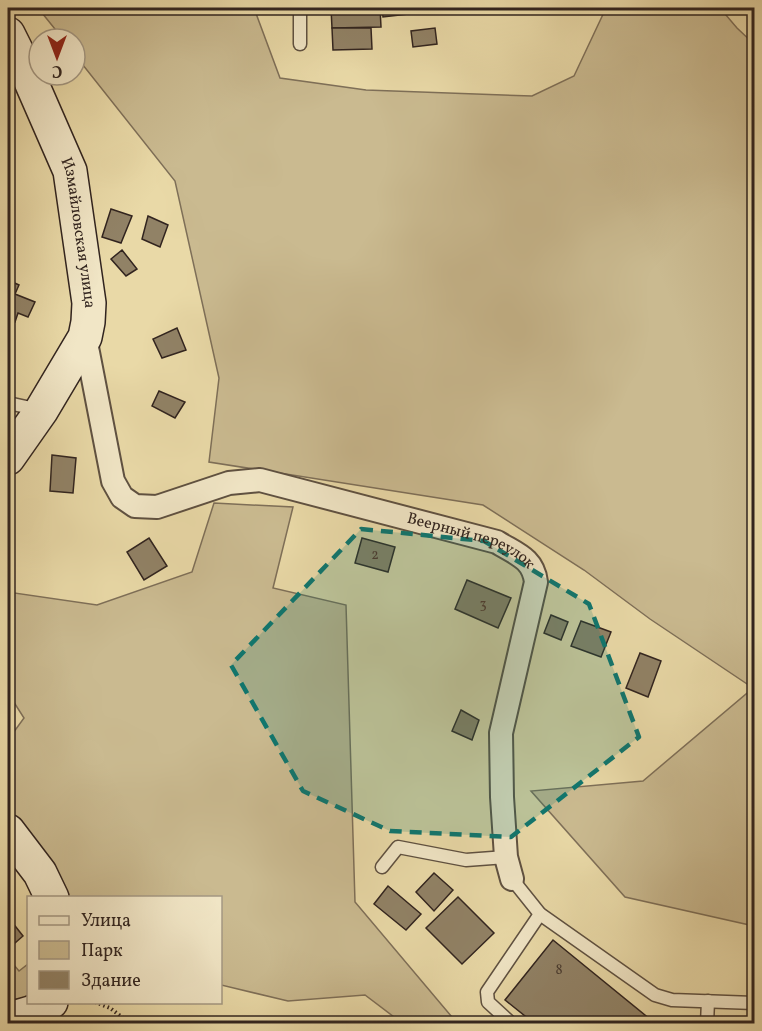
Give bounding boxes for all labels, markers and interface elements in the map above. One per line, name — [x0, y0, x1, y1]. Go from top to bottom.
north arrow — [27, 27, 87, 87]
text: С — [52, 59, 62, 81]
street label: Измайловская улица — [54, 154, 100, 309]
street label: Веерный переулок — [404, 508, 540, 574]
house number: 2 — [371, 546, 379, 565]
house number: 3 — [479, 595, 487, 614]
legend — [27, 896, 222, 1004]
text: Улица — [81, 909, 131, 934]
text: Парк — [81, 939, 123, 964]
house number: 8 — [555, 961, 563, 980]
text: Здание — [81, 969, 141, 994]

